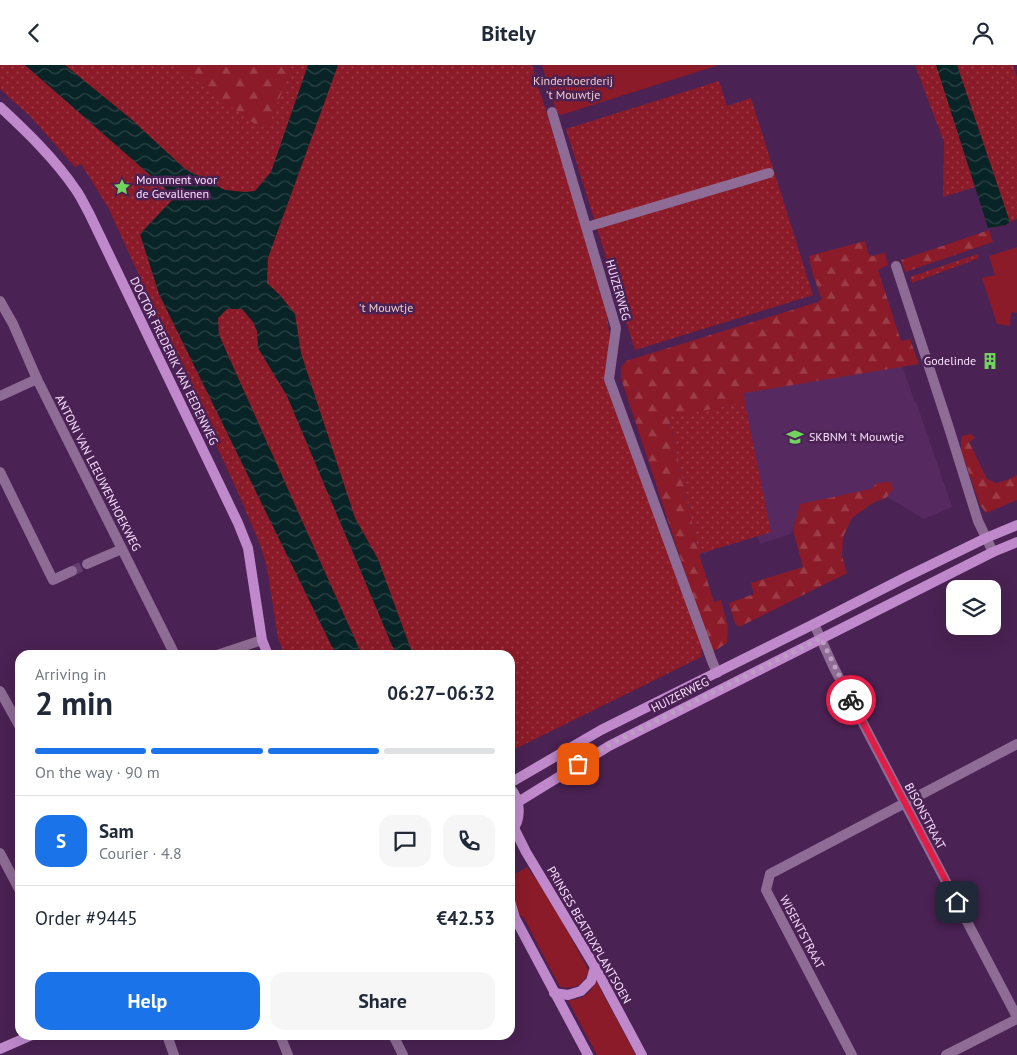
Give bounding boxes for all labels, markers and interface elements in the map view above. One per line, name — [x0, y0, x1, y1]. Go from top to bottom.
icon: back — [20, 19, 48, 47]
text: Bitely — [481, 19, 536, 47]
icon: person — [969, 19, 997, 47]
park label: Kinderboerderij 't Mouwtje — [533, 73, 613, 102]
place label: Monument voor de Gevallenen — [136, 172, 217, 201]
place icon: Monument voor de Gevallenen — [112, 177, 132, 197]
street label: HUIZERWEG — [603, 258, 634, 322]
street label: DOCTOR FREDERIK VAN EEDENWEG — [127, 274, 222, 447]
park label: 't Mouwtje — [359, 300, 413, 315]
building icon: Godelinde — [980, 351, 1000, 371]
place label: Godelinde — [924, 353, 976, 368]
street label: ANTONI VAN LEEUWENHOEKWEG — [52, 392, 145, 553]
school or university icon: SKBNM 't Mouwtje — [785, 427, 805, 447]
place label: SKBNM 't Mouwtje — [809, 429, 904, 444]
map controls — [946, 580, 1001, 635]
button: layers — [946, 580, 1001, 635]
text: Arriving in — [35, 664, 106, 684]
street label: HUIZERWEG — [648, 674, 711, 715]
courier — [826, 675, 876, 725]
text: 06:27–06:32 — [387, 681, 495, 705]
text: 2 min — [35, 682, 113, 724]
icon: bike — [837, 686, 865, 714]
pin — [557, 743, 599, 785]
icon: bag — [564, 750, 592, 778]
text: On the way · 90 m — [35, 762, 160, 782]
street label: BISONSTRAAT — [902, 780, 949, 852]
button: chat — [379, 815, 431, 867]
button: phone — [443, 815, 495, 867]
text: Sam — [99, 819, 134, 843]
text: S — [56, 829, 66, 853]
text: Courier · 4.8 — [99, 843, 182, 863]
street label: PRINSES BEATRIXPLANTSOEN — [544, 863, 635, 1006]
pin — [936, 881, 978, 923]
icon: home — [943, 888, 971, 916]
street label: WISENTSTRAAT — [777, 893, 828, 971]
text: Order #9445 — [35, 906, 138, 930]
text: €42.53 — [436, 906, 495, 930]
button: Help — [35, 972, 260, 1030]
button: Share — [270, 972, 495, 1030]

